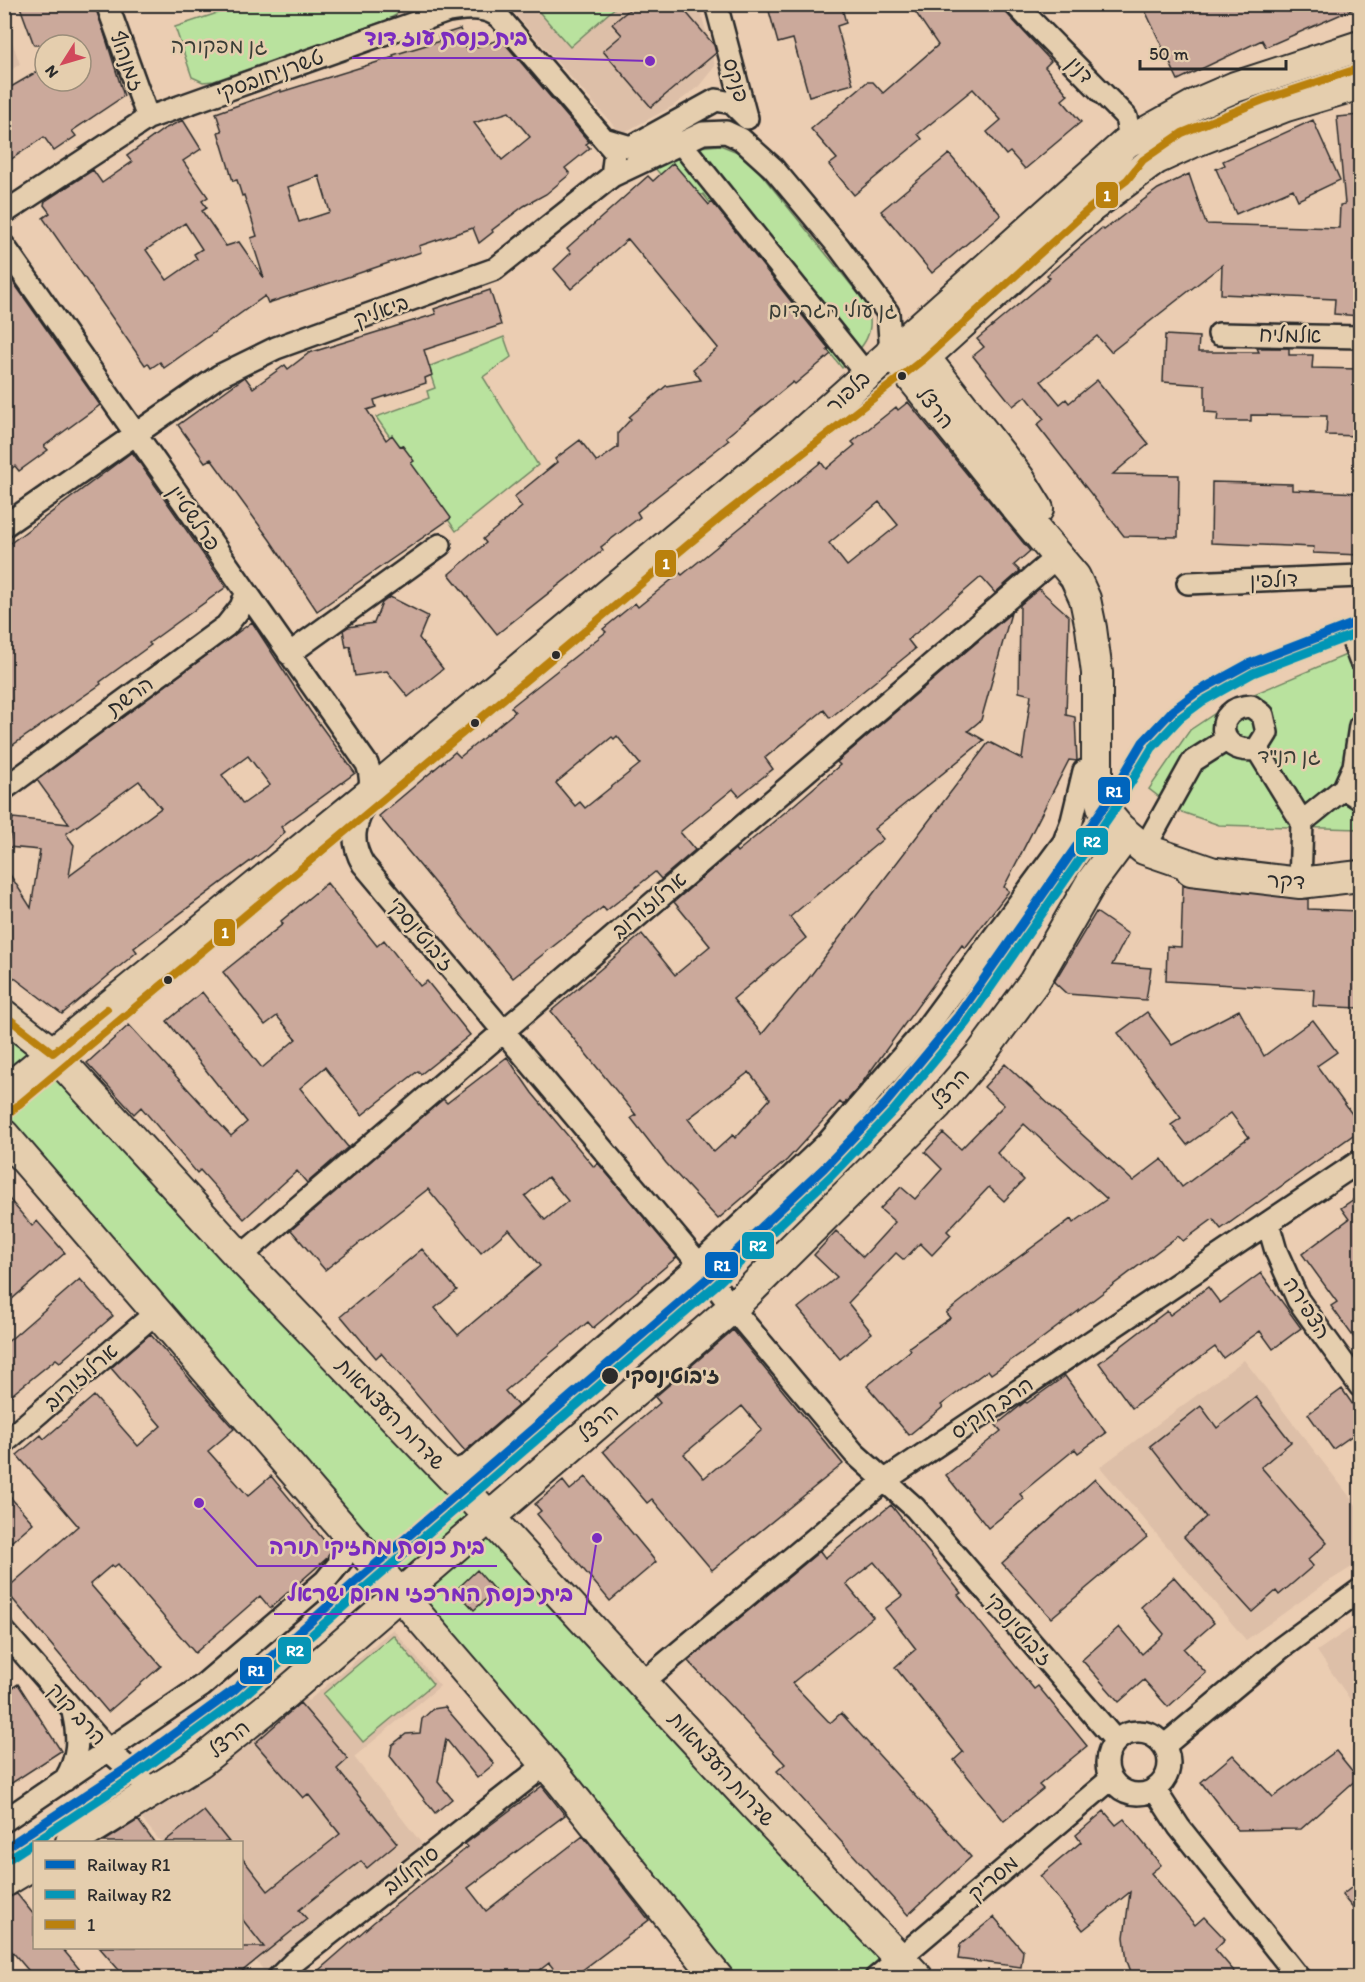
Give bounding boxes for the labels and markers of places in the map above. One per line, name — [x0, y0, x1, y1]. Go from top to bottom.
callout: בית כנסת עוז דוד — [352, 18, 539, 58]
unlabelled marker — [896, 370, 908, 382]
unlabelled marker — [550, 649, 562, 661]
unlabelled marker — [469, 717, 481, 729]
unlabelled marker — [162, 974, 174, 986]
place label: ז'בוטינסקי — [625, 1363, 720, 1389]
marker: ז'בוטינסקי — [600, 1366, 620, 1386]
callout: בית כנסת מחזיקי תורה — [257, 1526, 497, 1566]
callout: בית כנסת המרכזי מרום ישראל — [274, 1574, 585, 1614]

